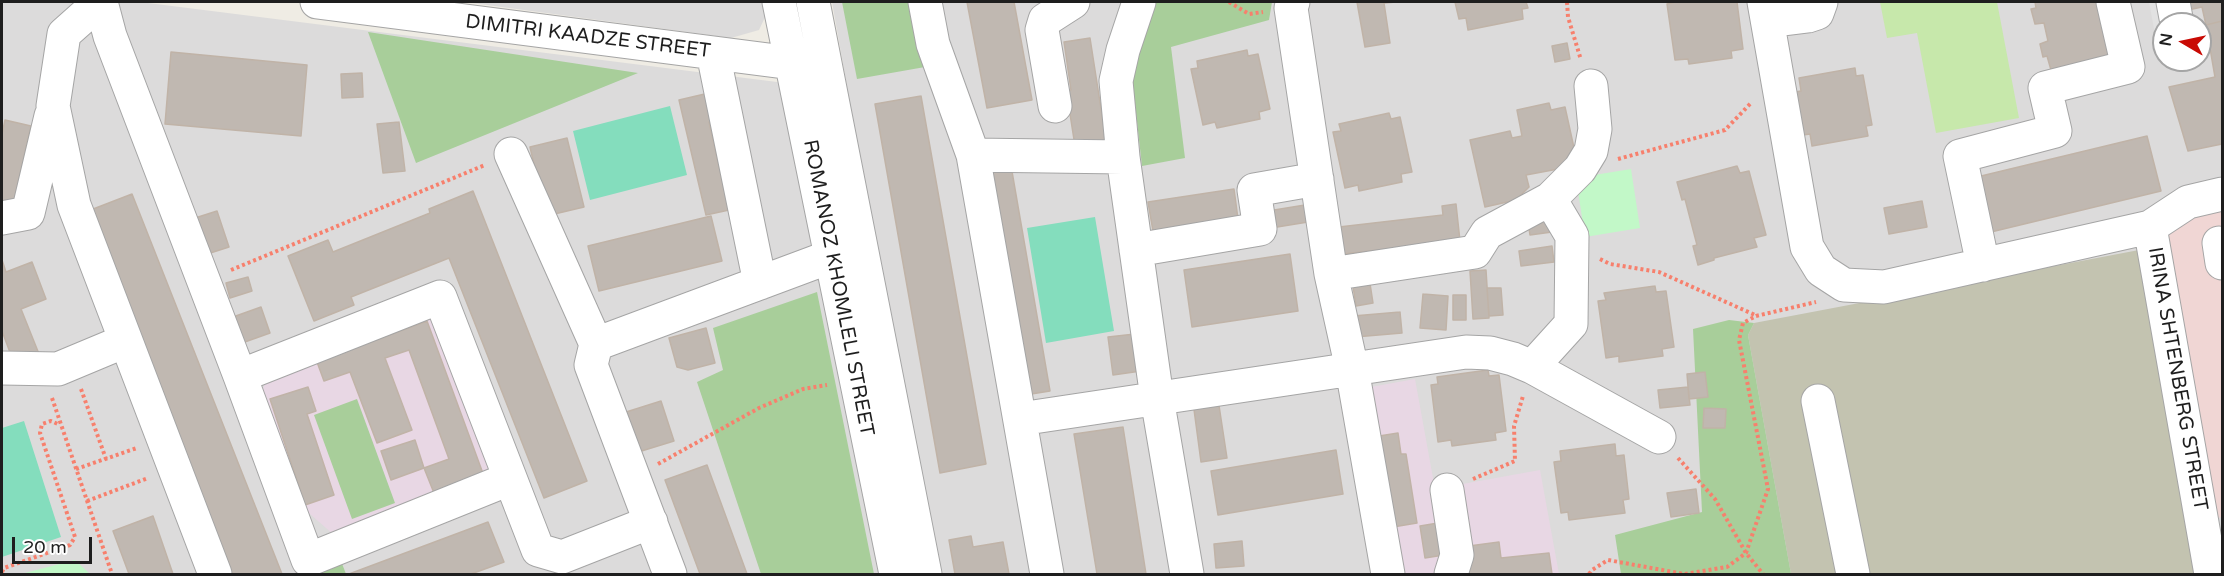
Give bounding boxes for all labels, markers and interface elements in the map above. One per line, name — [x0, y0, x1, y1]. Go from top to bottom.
street label: DIMITRI KAADZE STREET — [464, 10, 712, 64]
north arrow — [2152, 12, 2212, 72]
text: N — [2155, 32, 2177, 47]
street label: ROMANOZ KHOMLELI STREET — [797, 138, 879, 438]
street label: IRINA SHTENBERG STREET — [2142, 245, 2212, 513]
scale bar — [15, 525, 94, 563]
text: 20 m — [23, 536, 67, 558]

